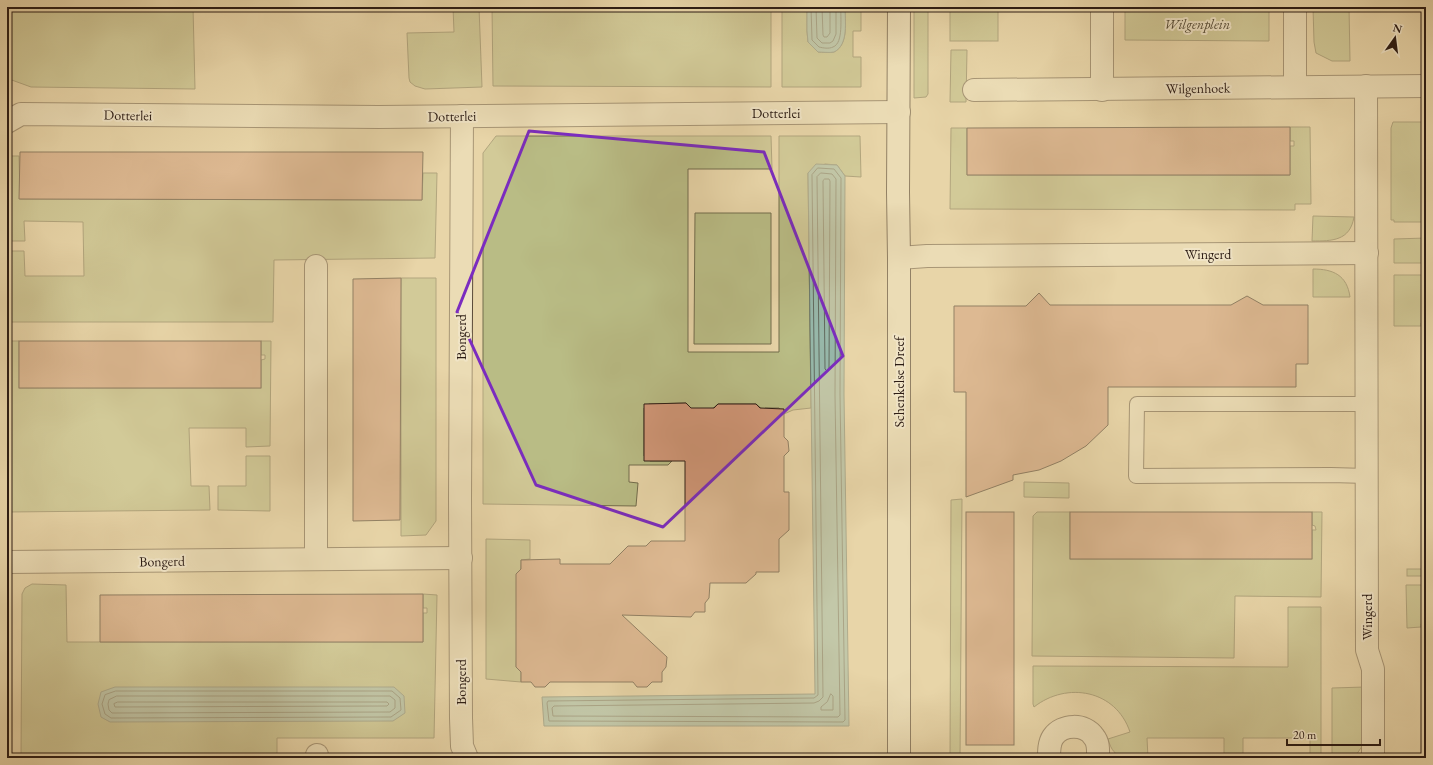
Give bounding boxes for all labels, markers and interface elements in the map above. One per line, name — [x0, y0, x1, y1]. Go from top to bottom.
park label: Wilgenplein — [1164, 15, 1230, 33]
north arrow — [1375, 18, 1415, 58]
text: N — [1391, 20, 1404, 36]
street label: Wilgenhoek — [1166, 78, 1231, 98]
street label: Dotterlei — [752, 104, 801, 122]
street label: Dotterlei — [104, 106, 153, 124]
street label: Dotterlei — [428, 107, 477, 125]
street label: Wingerd — [1185, 245, 1232, 263]
street label: Bongerd — [452, 313, 470, 360]
street label: Schenkelse Dreef — [890, 335, 908, 427]
street label: Bongerd — [139, 552, 186, 570]
street label: Wingerd — [1358, 593, 1376, 640]
street label: Bongerd — [452, 658, 470, 705]
scale bar — [1287, 721, 1380, 747]
text: 20 m — [1293, 727, 1317, 743]

